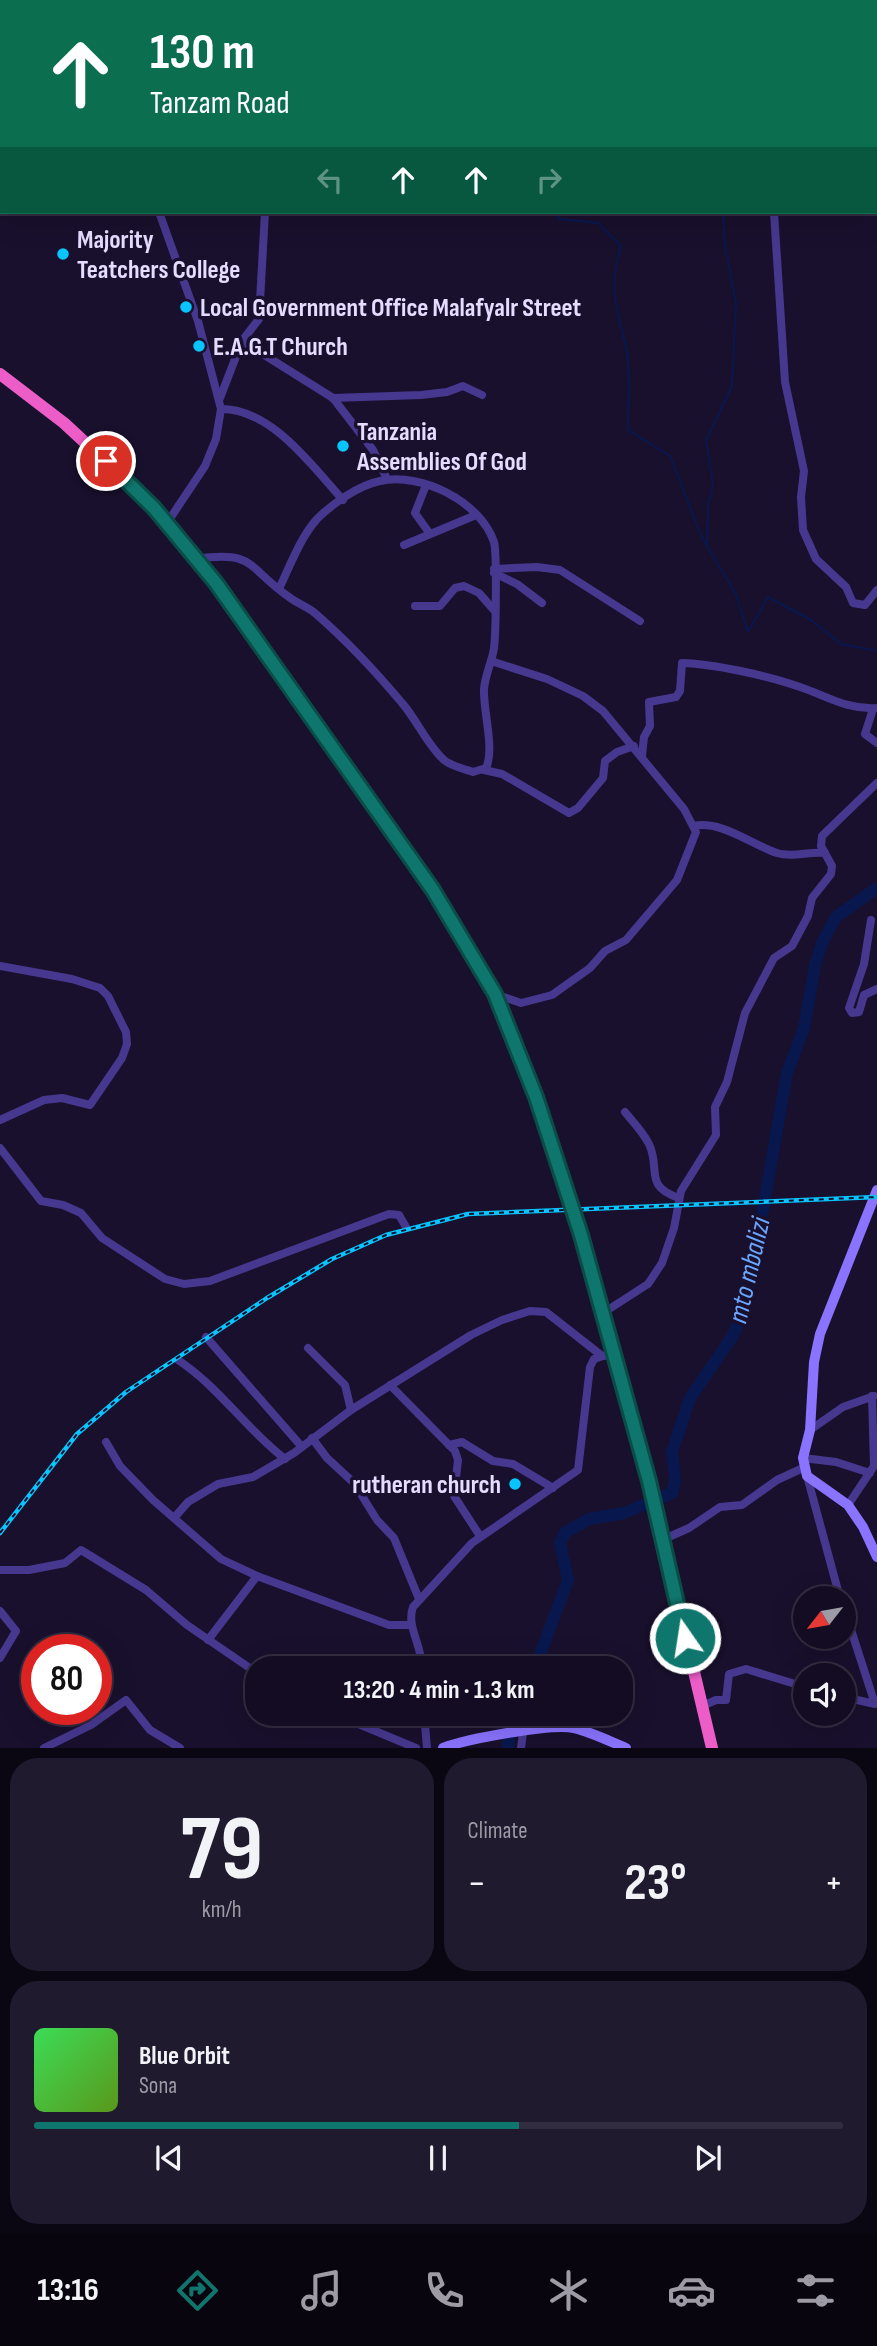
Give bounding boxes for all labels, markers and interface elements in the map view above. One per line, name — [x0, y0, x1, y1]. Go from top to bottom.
text: 130 m — [150, 24, 255, 83]
icon: ahead — [35, 28, 126, 119]
text: Tanzam Road — [150, 84, 290, 123]
icon: left — [311, 161, 349, 199]
icon: ahead — [384, 161, 422, 199]
icon: ahead — [457, 161, 495, 199]
icon: right — [530, 161, 568, 199]
place label: Majority Teatchers College — [77, 225, 240, 286]
marker: Majority Teatchers College — [55, 246, 71, 262]
place label: Local Government Office Malafyalr Street — [200, 293, 582, 324]
marker: Local Government Office Malafyalr Street — [178, 299, 194, 315]
place label: E.A.G.T Church — [213, 332, 348, 363]
marker: E.A.G.T Church — [191, 338, 207, 354]
place label: Tanzania Assemblies Of God — [356, 417, 527, 478]
pin — [76, 431, 136, 491]
marker: Tanzania Assemblies Of God — [335, 438, 351, 454]
icon: arrive — [87, 442, 125, 480]
water label: mto mbalizi — [721, 1213, 778, 1327]
place label: rutheran church — [352, 1470, 501, 1501]
marker: rutheran church — [507, 1476, 523, 1492]
north arrow — [793, 1586, 856, 1648]
map controls — [793, 1586, 856, 1726]
position arrow — [648, 1601, 722, 1675]
speed limit sign: 80 — [21, 1634, 112, 1725]
button: sound — [793, 1663, 856, 1726]
text: 13:20 · 4 min · 1.3 km — [344, 1675, 534, 1706]
text: 79 — [180, 1796, 263, 1905]
text: Climate — [468, 1817, 527, 1845]
text: 23° — [624, 1852, 686, 1915]
text: − — [468, 1861, 486, 1906]
text: + — [824, 1861, 843, 1906]
text: km/h — [202, 1896, 242, 1924]
text: Blue Orbit — [139, 2041, 230, 2072]
text: Sona — [139, 2072, 177, 2100]
icon: previous — [150, 2139, 188, 2177]
icon: pause — [419, 2139, 457, 2177]
icon: next — [689, 2139, 727, 2177]
icon: directions — [173, 2266, 222, 2315]
icon: music — [297, 2266, 346, 2315]
icon: phone — [420, 2266, 469, 2315]
icon: climate — [544, 2266, 593, 2315]
icon: car — [667, 2266, 716, 2315]
icon: filters — [791, 2266, 840, 2315]
text: 13:16 — [37, 2271, 99, 2310]

